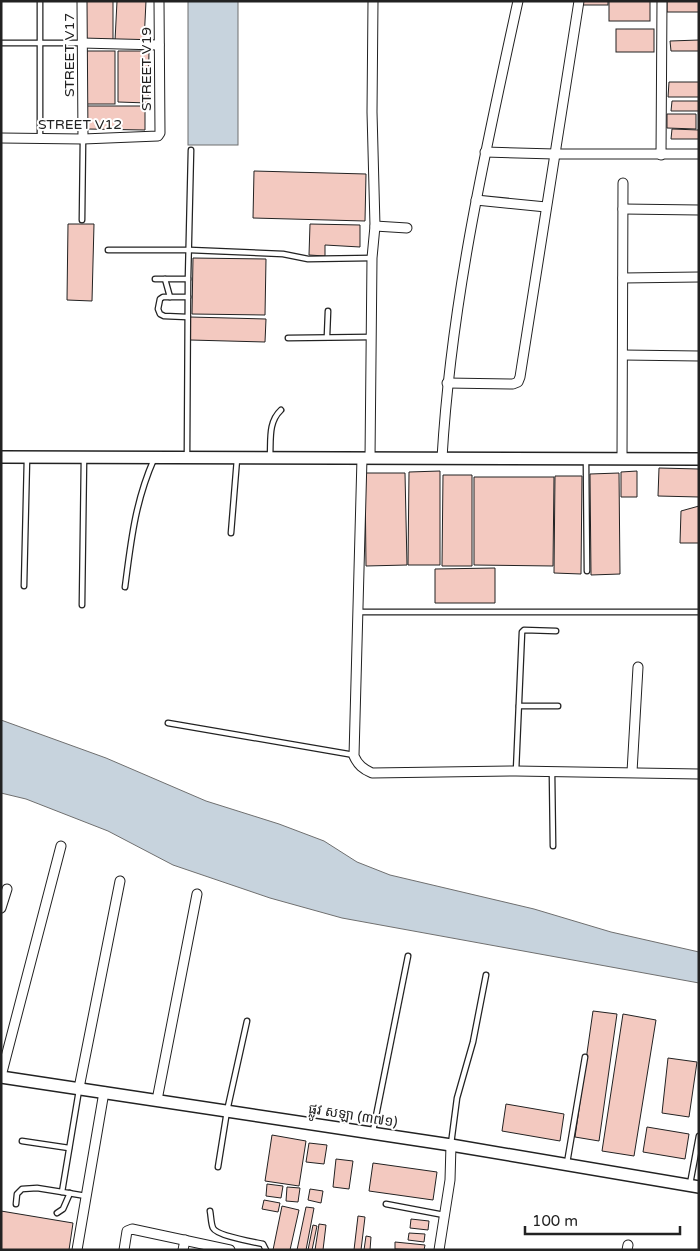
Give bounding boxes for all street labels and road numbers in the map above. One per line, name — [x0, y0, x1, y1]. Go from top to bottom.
street label: STREET V17 — [61, 13, 78, 97]
street label: STREET V19 — [138, 27, 155, 111]
street label: STREET V12 — [38, 116, 122, 133]
street label: ផ្លូវ សឡា (៣៧១) — [307, 1100, 399, 1134]

